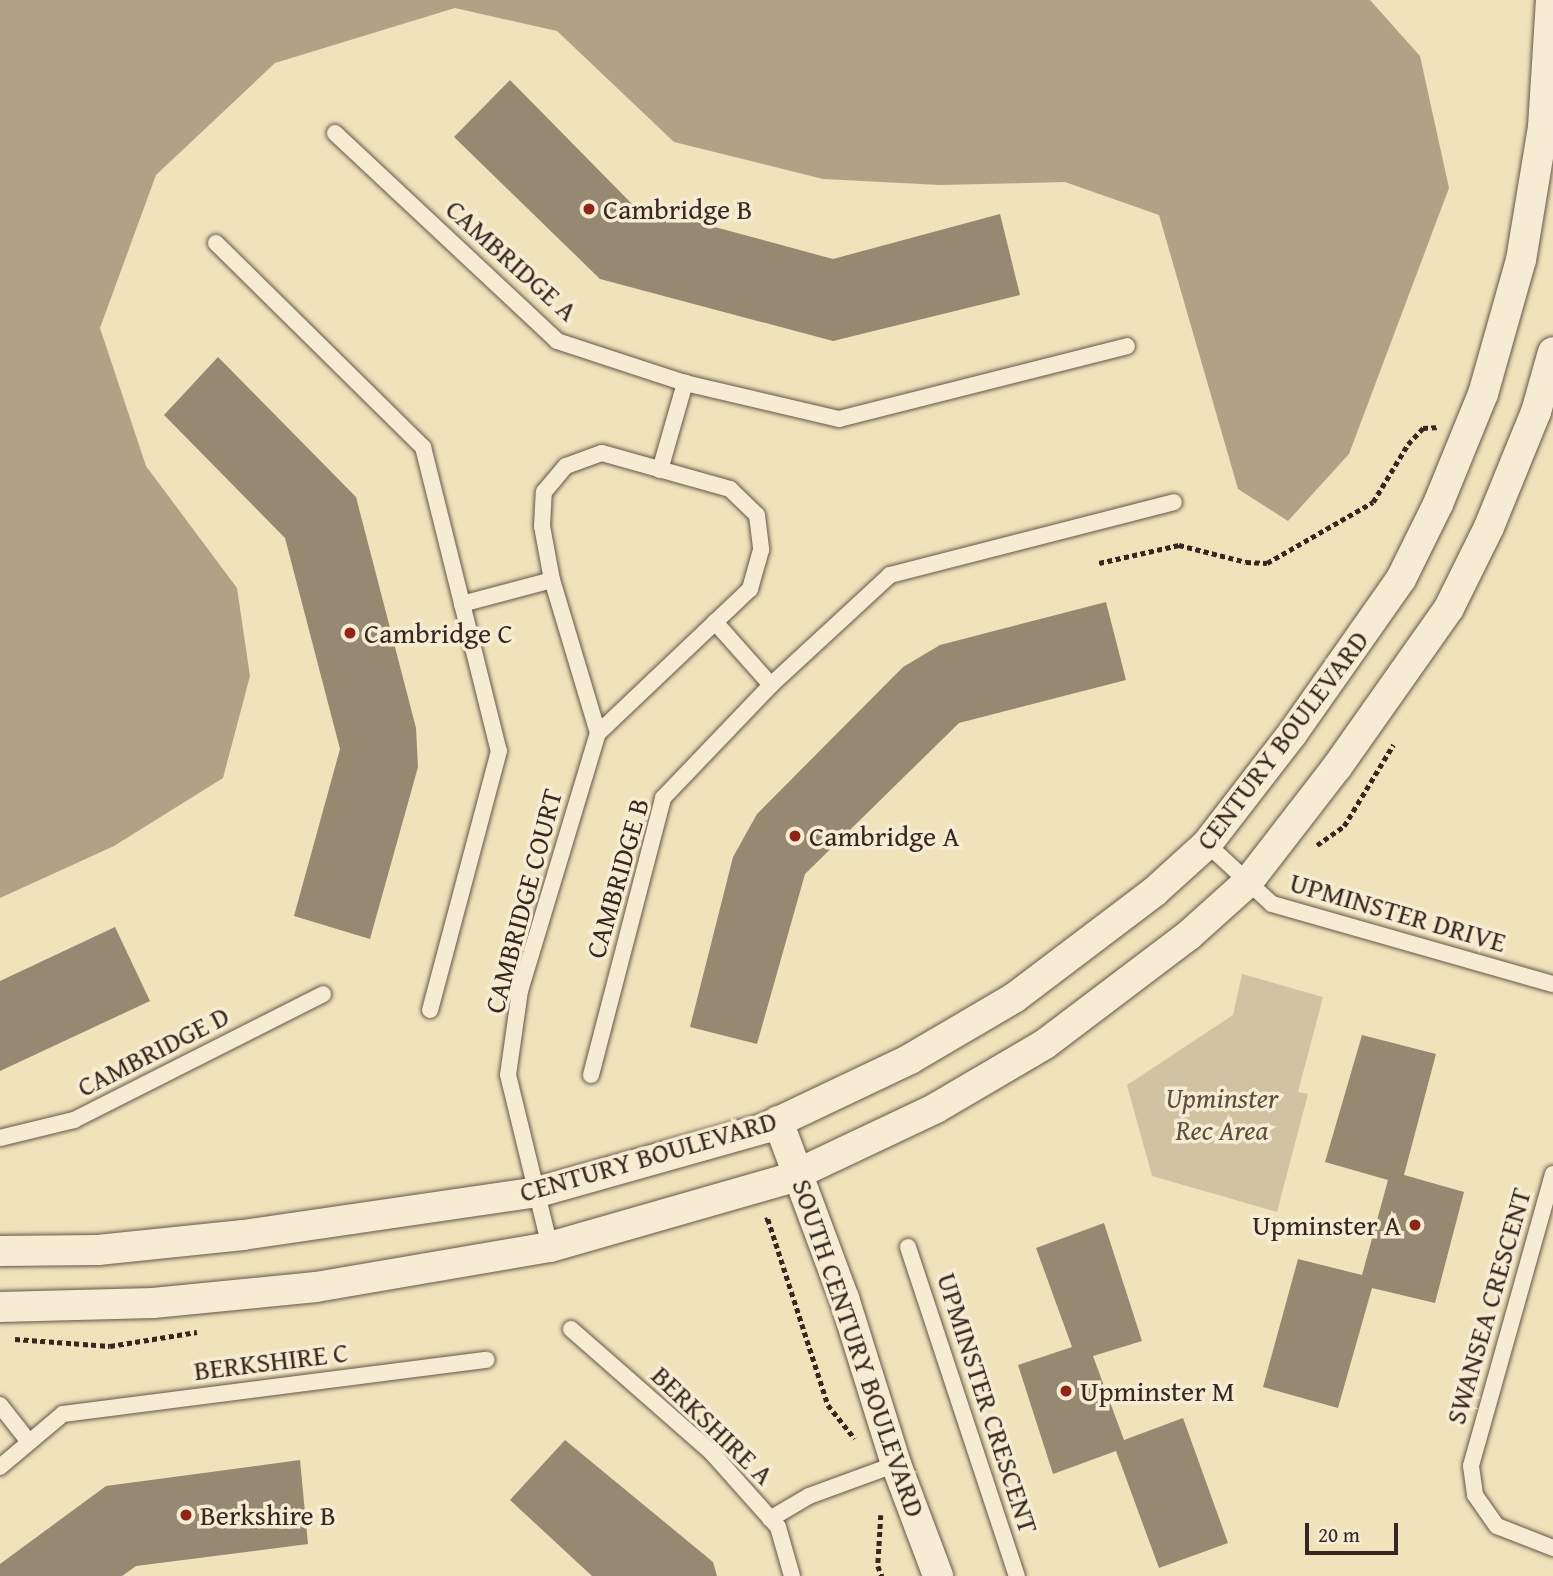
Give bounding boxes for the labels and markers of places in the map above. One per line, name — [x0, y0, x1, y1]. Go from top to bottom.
place label: Cambridge B — [603, 192, 752, 226]
marker: Cambridge B — [581, 201, 597, 217]
place label: Cambridge C — [364, 616, 513, 650]
marker: Cambridge C — [342, 625, 358, 641]
place label: Cambridge A — [809, 819, 959, 853]
marker: Cambridge A — [787, 828, 803, 844]
place label: Upminster A — [1252, 1208, 1401, 1242]
marker: Upminster A — [1407, 1217, 1423, 1233]
place label: Upminster M — [1080, 1374, 1235, 1408]
marker: Upminster M — [1058, 1383, 1074, 1399]
place label: Berkshire B — [200, 1498, 336, 1532]
marker: Berkshire B — [178, 1507, 194, 1523]

